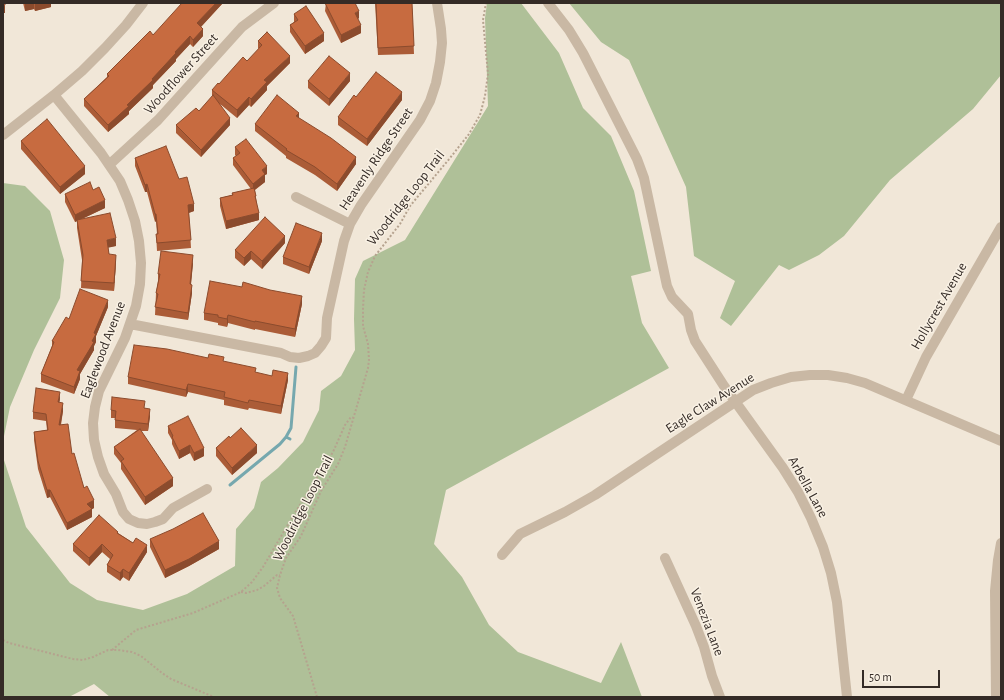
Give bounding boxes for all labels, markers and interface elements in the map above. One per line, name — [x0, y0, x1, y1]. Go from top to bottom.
street label: Woodflower Street — [140, 30, 222, 118]
street label: Heavenly Ridge Street — [335, 105, 417, 213]
street label: Woodridge Loop Trail — [364, 147, 448, 249]
street label: Hollycrest Avenue — [907, 259, 971, 353]
street label: Eaglewood Avenue — [77, 299, 129, 401]
street label: Eagle Claw Avenue — [662, 369, 758, 437]
street label: Woodridge Loop Trail — [269, 452, 337, 564]
street label: Arbella Lane — [784, 453, 832, 521]
street label: Venezia Lane — [686, 586, 728, 658]
scale bar — [864, 662, 942, 688]
text: 50 m — [869, 671, 892, 683]

